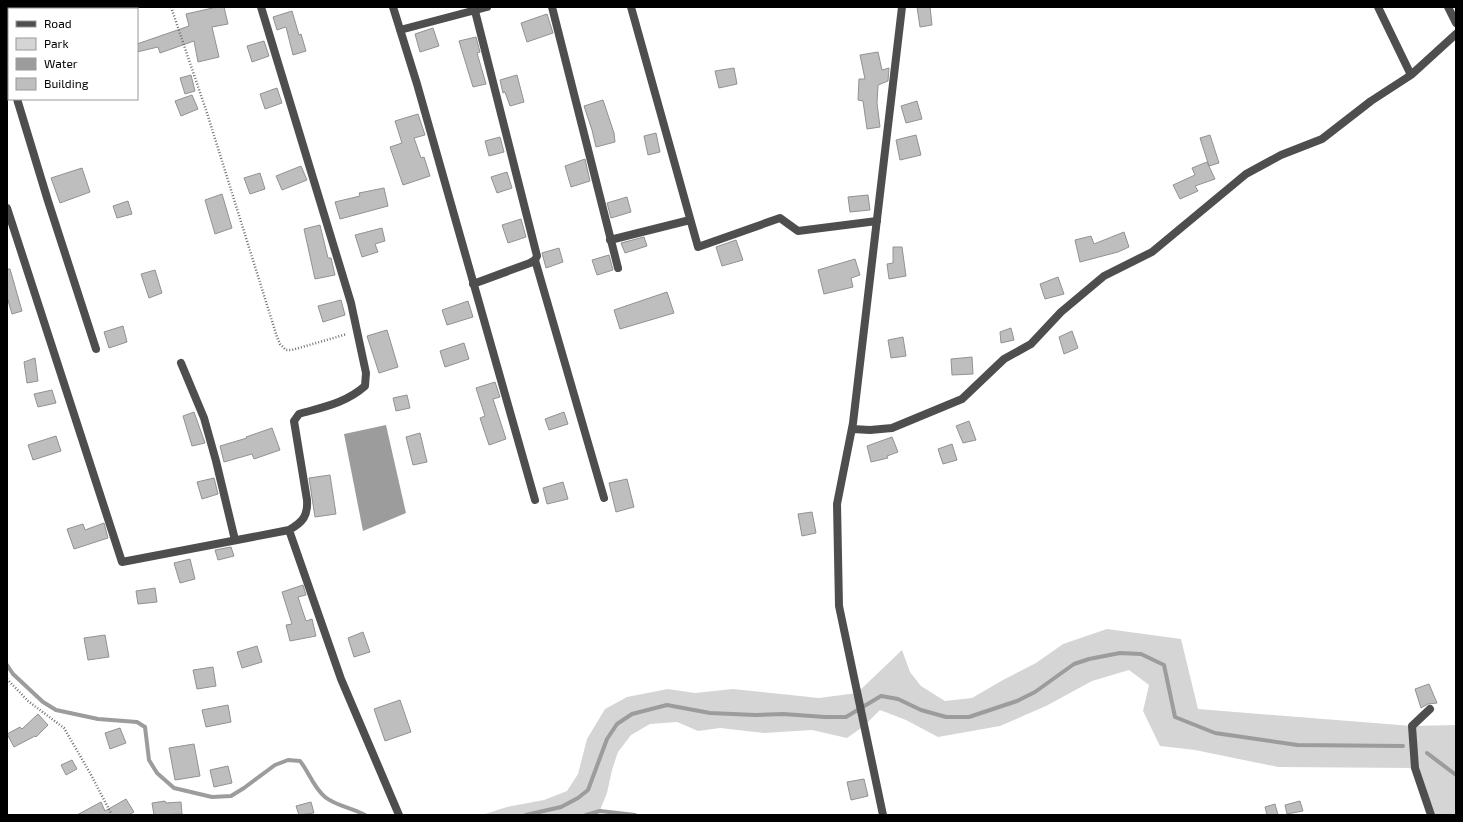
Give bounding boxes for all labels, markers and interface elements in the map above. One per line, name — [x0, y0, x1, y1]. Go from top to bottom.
legend — [8, 8, 138, 100]
text: Road — [44, 16, 72, 30]
text: Park — [44, 36, 69, 50]
text: Water — [44, 56, 78, 70]
text: Building — [44, 76, 89, 90]

